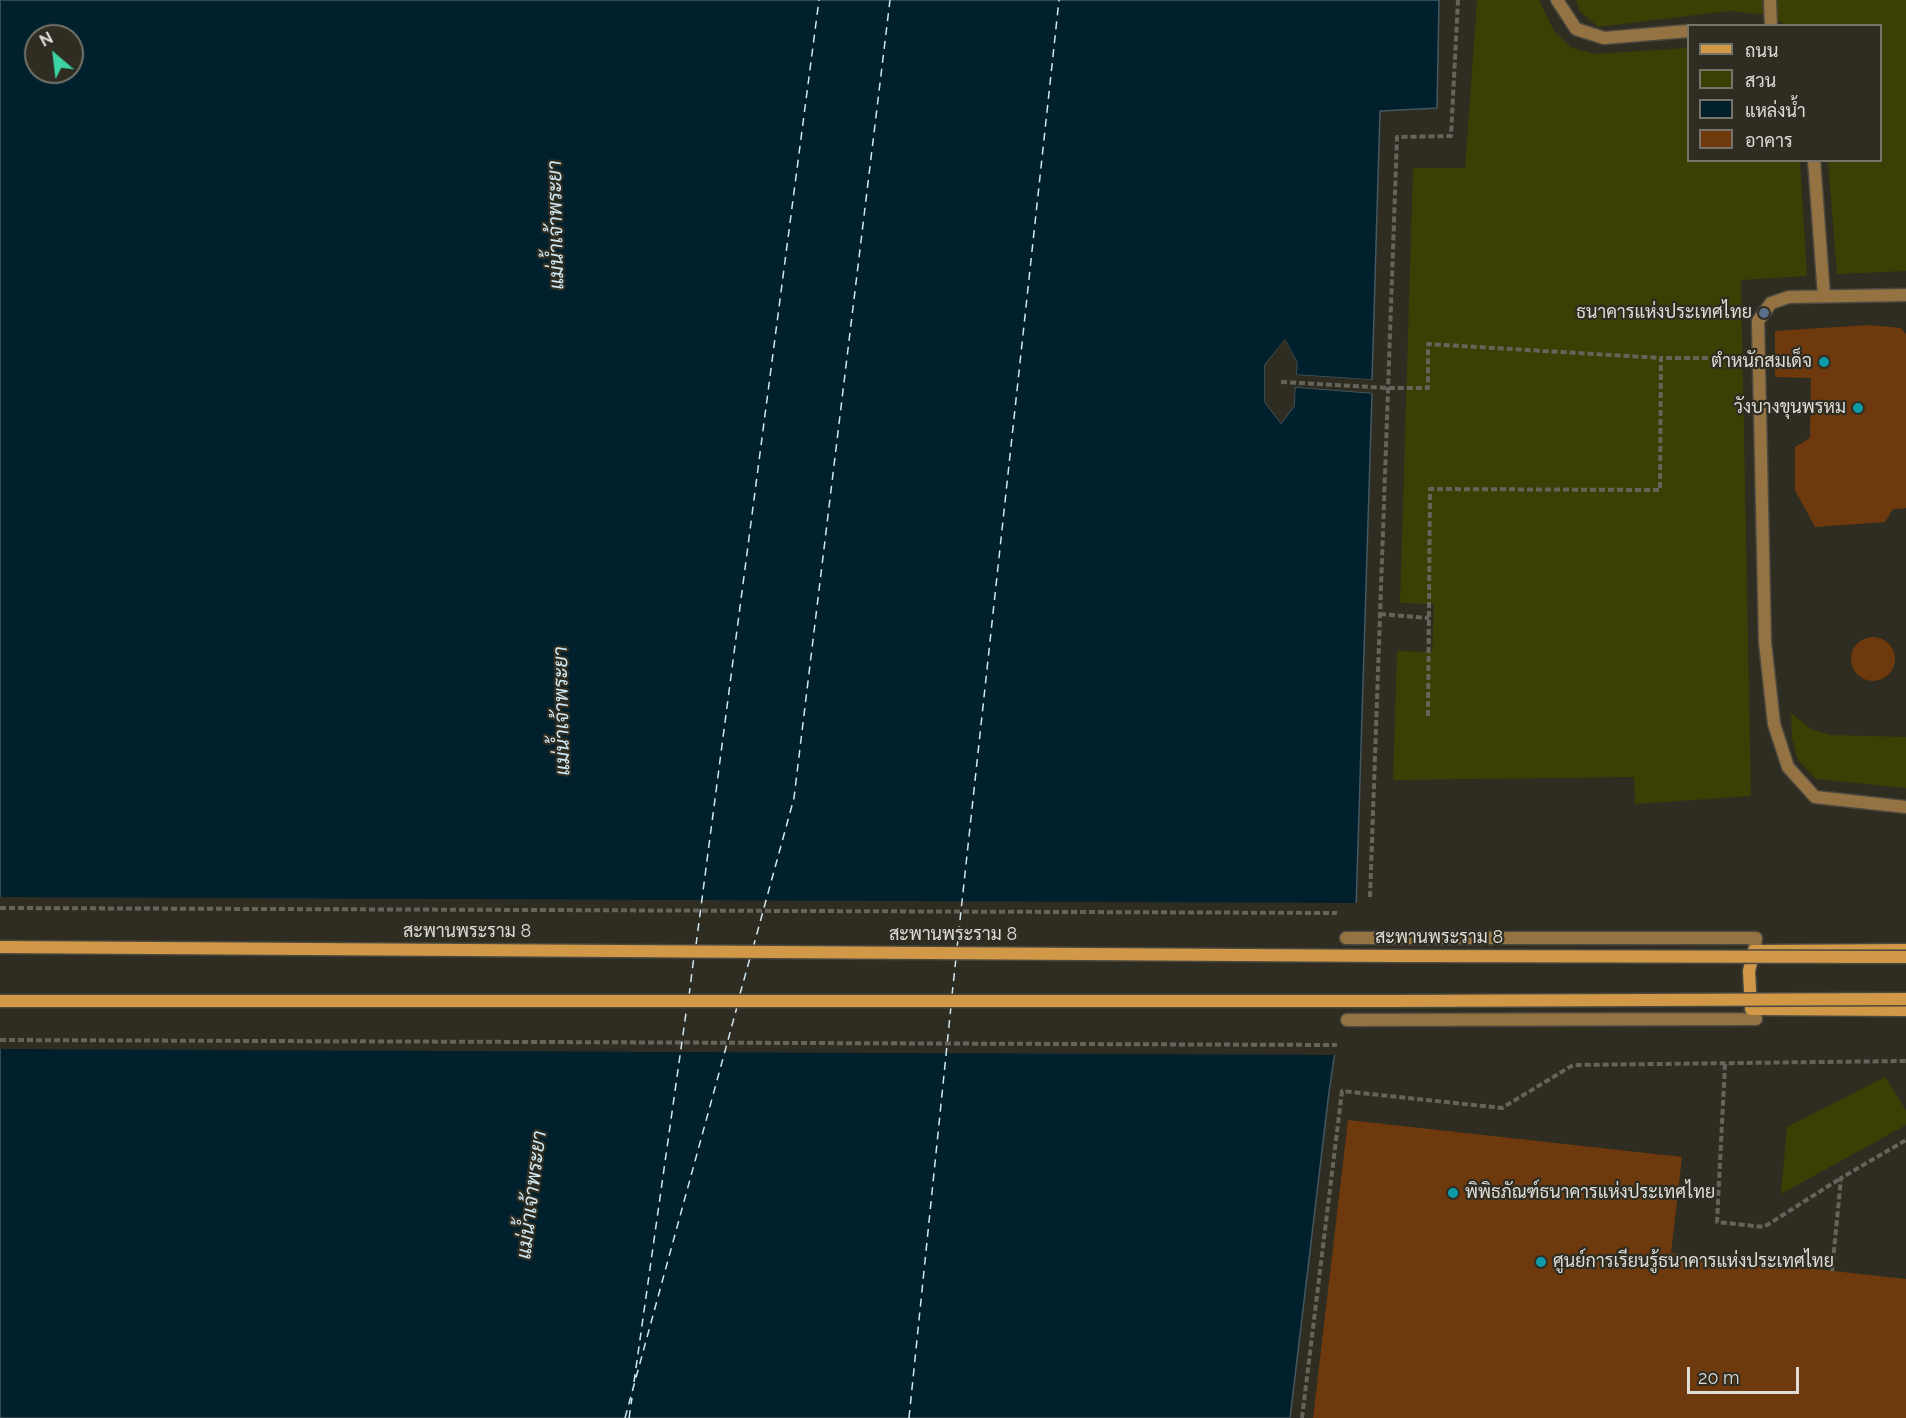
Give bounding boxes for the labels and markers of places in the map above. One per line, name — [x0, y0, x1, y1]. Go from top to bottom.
place label: ธนาคารแห่งประเทศไทย — [1576, 302, 1752, 324]
marker: ธนาคารแห่งประเทศไทย — [1757, 306, 1771, 320]
place label: ตำหนักสมเด็จ — [1711, 351, 1812, 373]
marker: ตำหนักสมเด็จ — [1817, 355, 1831, 369]
place label: วังบางขุนพรหม — [1734, 397, 1846, 419]
marker: วังบางขุนพรหม — [1851, 401, 1865, 415]
place label: พิพิธภัณฑ์ธนาคารแห่งประเทศไทย — [1465, 1182, 1715, 1204]
marker: พิพิธภัณฑ์ธนาคารแห่งประเทศไทย — [1446, 1186, 1460, 1200]
place label: ศูนย์การเรียนรู้ธนาคารแห่งประเทศไทย — [1553, 1251, 1834, 1273]
marker: ศูนย์การเรียนรู้ธนาคารแห่งประเทศไทย — [1534, 1255, 1548, 1269]

